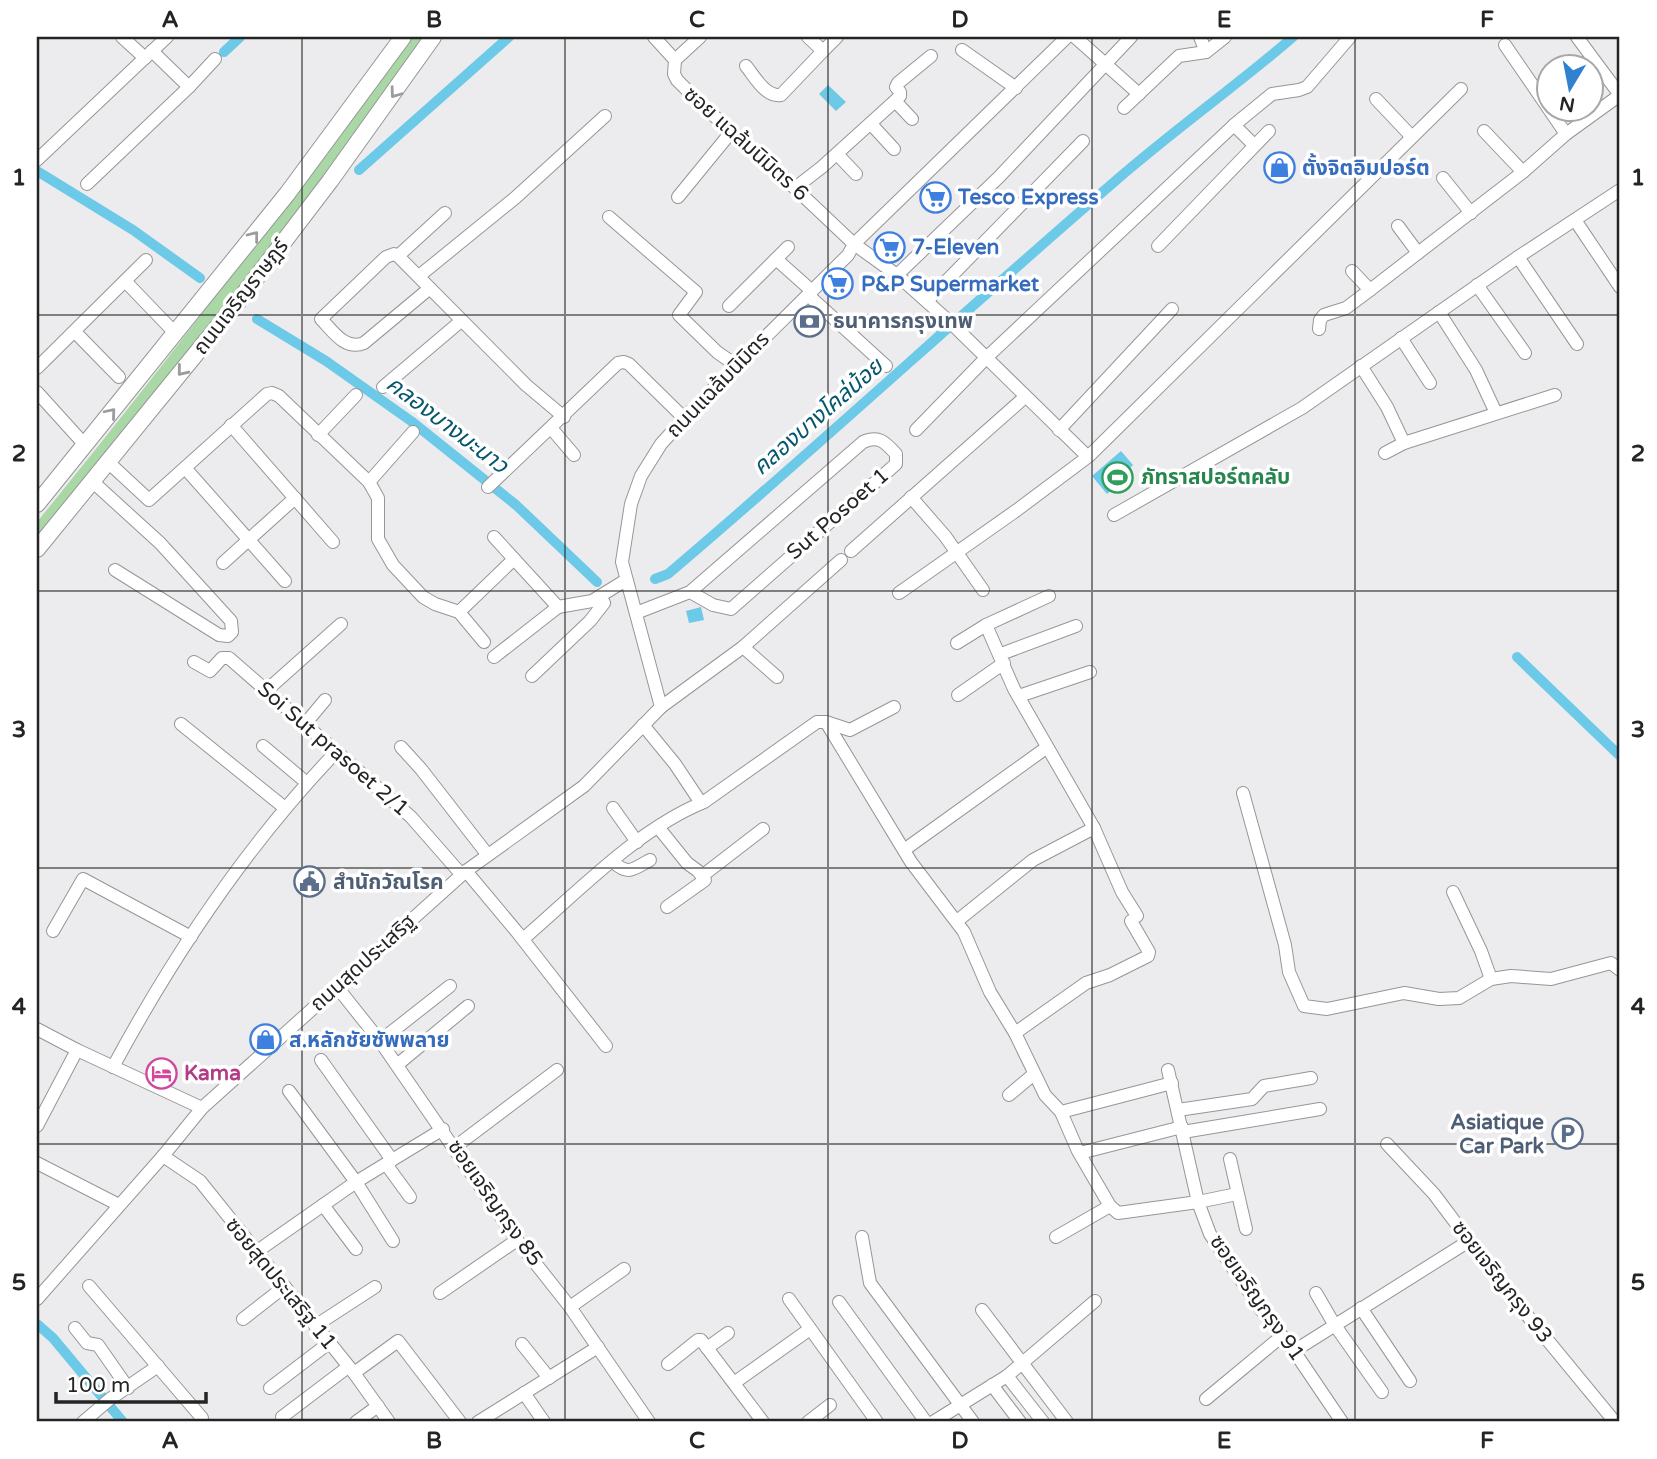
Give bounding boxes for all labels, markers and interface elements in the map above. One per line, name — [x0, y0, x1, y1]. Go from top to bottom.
text: A — [161, 6, 179, 34]
text: B — [426, 6, 442, 34]
text: C — [689, 6, 705, 34]
text: D — [951, 6, 969, 34]
text: E — [1217, 6, 1231, 34]
text: F — [1480, 6, 1494, 34]
north arrow — [1534, 52, 1604, 122]
street label: ซอย แฉล้มนิมิตร 6 — [679, 82, 813, 206]
one-way arrow — [390, 85, 403, 98]
text: N — [1558, 92, 1577, 116]
shop icon: ตั้งจิตอิมปอร์ต — [1262, 151, 1296, 185]
place label: ตั้งจิตอิมปอร์ต — [1302, 153, 1430, 181]
text: 1 — [12, 164, 26, 192]
text: 1 — [1631, 164, 1645, 192]
supermarket icon: Tesco Express — [918, 180, 952, 214]
place label: Tesco Express — [957, 185, 1099, 210]
supermarket icon: 7-Eleven — [872, 230, 906, 264]
one-way arrow — [246, 232, 258, 245]
street label: ถนนเจริญราษฎร์ — [188, 233, 294, 360]
place label: 7-Eleven — [912, 235, 999, 260]
supermarket icon: P&P Supermarket — [821, 267, 855, 301]
place label: P&P Supermarket — [861, 272, 1039, 297]
bank icon: ธนาคารกรุงเทพ — [793, 304, 827, 338]
place label: ธนาคารกรุงเทพ — [833, 309, 973, 334]
street label: ถนนแฉล้มนิมิตร — [661, 327, 775, 443]
water label: คลองบางโคล่น้อย — [747, 352, 890, 481]
one-way arrow — [178, 363, 191, 375]
water label: คลองบางมะนาว — [381, 370, 514, 480]
one-way arrow — [103, 409, 115, 422]
text: 2 — [12, 440, 26, 468]
text: 2 — [1631, 440, 1645, 468]
sports icon: ภัทราสปอร์ตคลับ — [1101, 460, 1135, 494]
street label: Sut Posoet 1 — [782, 463, 894, 565]
place label: ภัทราสปอร์ตคลับ — [1141, 465, 1290, 490]
street label: Soi Sut prasoet 2/1 — [252, 676, 414, 822]
text: 3 — [12, 716, 26, 744]
text: 3 — [1631, 716, 1645, 744]
public building icon: สำนักวัณโรค — [293, 865, 327, 899]
place label: สำนักวัณโรค — [333, 870, 444, 895]
street label: ถนนสุดประเสริฐ — [305, 909, 421, 1017]
text: 4 — [12, 993, 27, 1021]
text: 4 — [1631, 993, 1646, 1021]
shop icon: ส.หลักชัยซัพพลาย — [249, 1023, 283, 1057]
place label: ส.หลักชัยซัพพลาย — [289, 1028, 449, 1053]
hotel icon: Kama — [144, 1056, 178, 1090]
place label: Kama — [184, 1061, 241, 1086]
place label: Asiatique Car Park — [1450, 1110, 1545, 1159]
parking icon: Asiatique Car Park — [1550, 1117, 1584, 1151]
street label: ซอยเจริญกรุง 85 — [442, 1135, 548, 1271]
street label: ซอยสุดประเสริฐ 11 — [220, 1213, 342, 1355]
street label: ซอยเจริญกรุง 93 — [1447, 1216, 1557, 1348]
street label: ซอยเจริญกรุง 91 — [1204, 1230, 1310, 1366]
text: 5 — [12, 1269, 26, 1297]
text: 5 — [1631, 1269, 1645, 1297]
scale bar — [56, 1361, 206, 1405]
text: 100 m — [66, 1373, 130, 1398]
text: A — [161, 1427, 179, 1455]
text: B — [426, 1427, 442, 1455]
text: C — [689, 1427, 705, 1455]
text: D — [951, 1427, 969, 1455]
text: E — [1217, 1427, 1231, 1455]
text: F — [1480, 1427, 1494, 1455]

